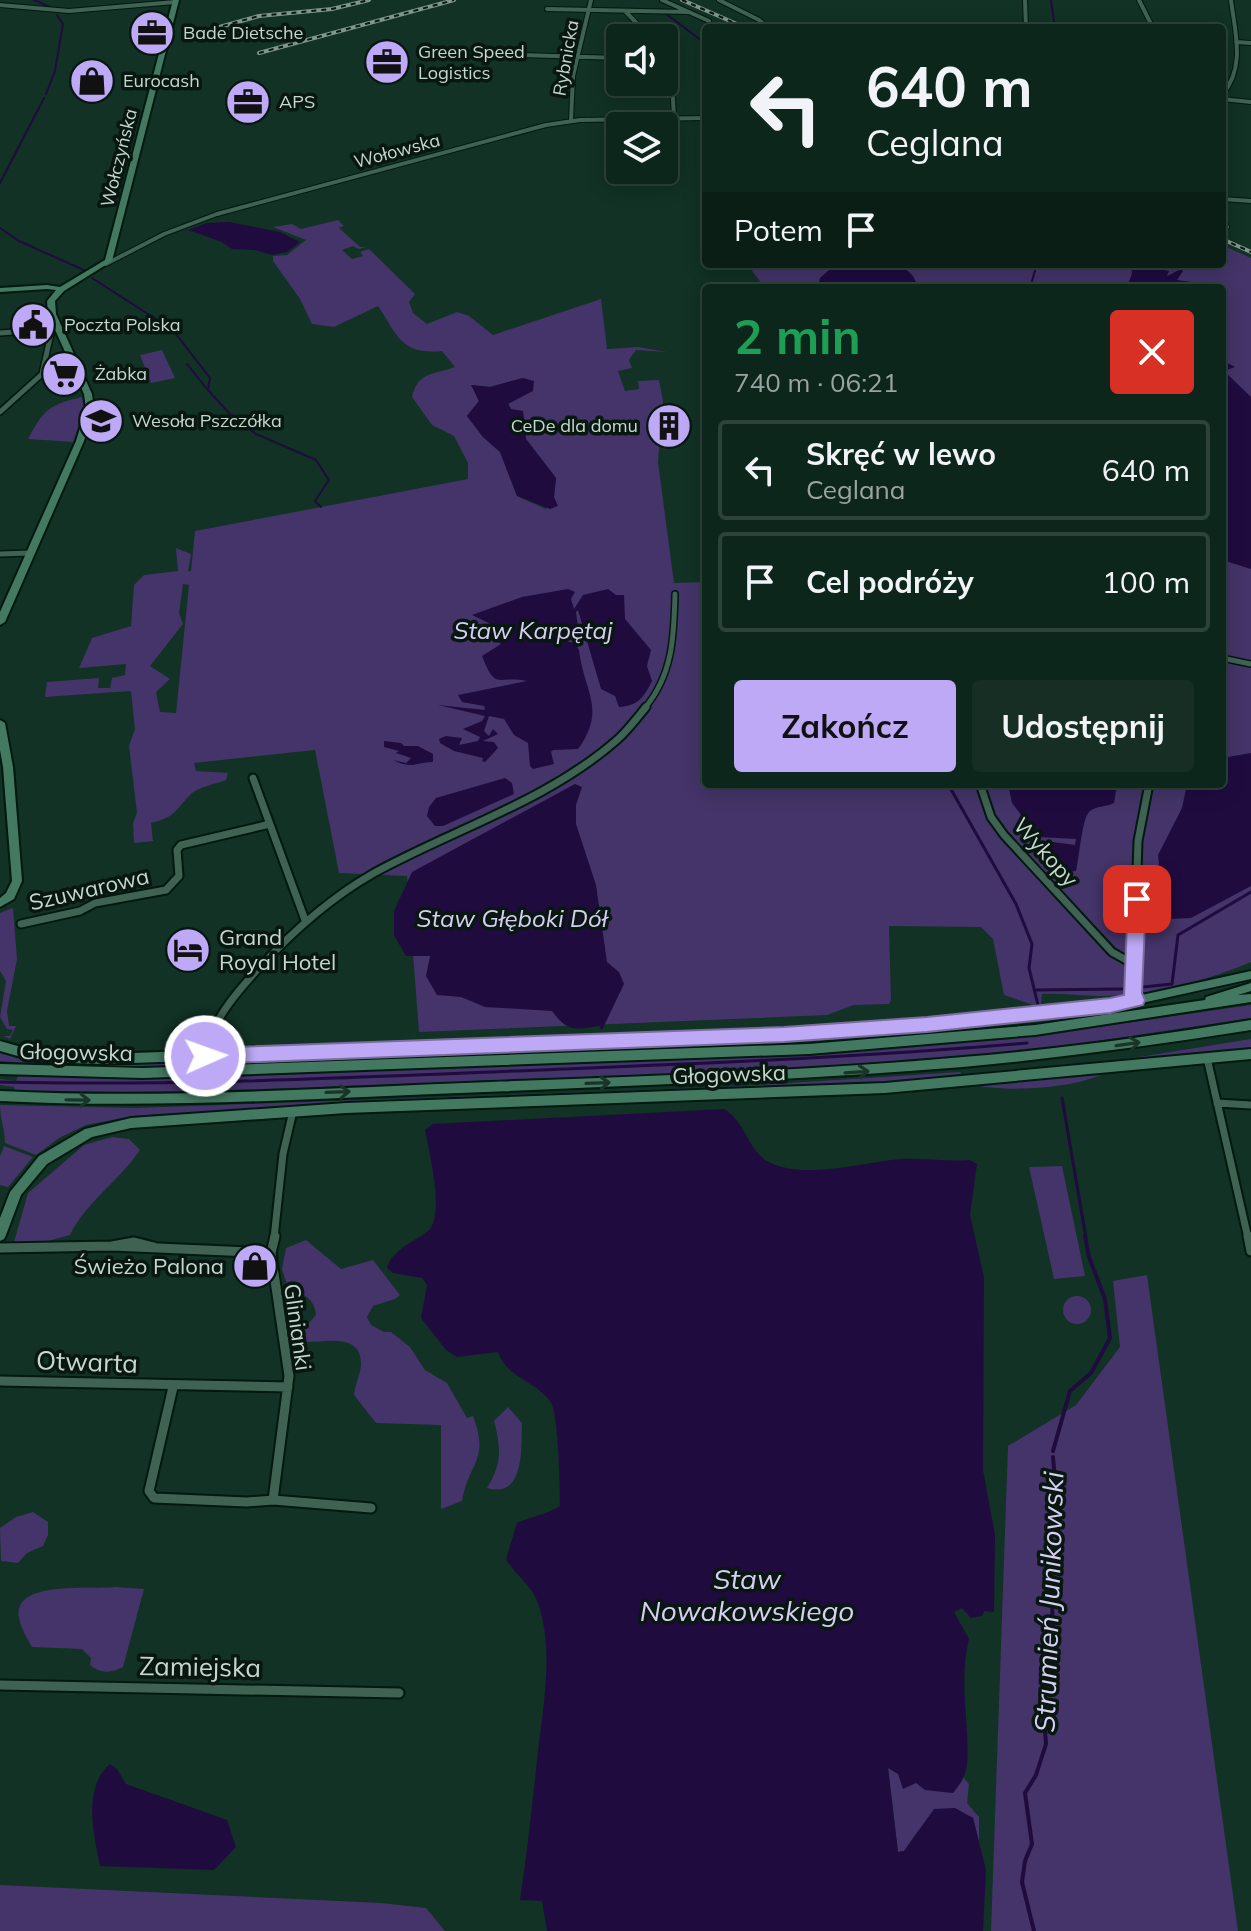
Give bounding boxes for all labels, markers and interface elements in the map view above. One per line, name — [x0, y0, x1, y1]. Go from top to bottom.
office icon: Bade Dietsche — [128, 9, 176, 57]
street label: Rybnicka — [548, 18, 583, 98]
place label: Bade Dietsche — [183, 21, 303, 44]
map controls — [606, 24, 678, 184]
button: sound — [606, 24, 678, 96]
office icon: Green Speed Logistics — [363, 38, 411, 86]
place label: Green Speed Logistics — [418, 40, 525, 84]
text: 640 m — [866, 51, 1033, 121]
icon: left — [734, 56, 838, 160]
shop icon: Eurocash — [68, 57, 116, 105]
place label: Eurocash — [123, 69, 200, 92]
office icon: APS — [224, 78, 272, 126]
place label: APS — [279, 90, 315, 113]
street label: Wołczyńska — [95, 106, 142, 210]
button: layers — [606, 112, 678, 184]
text: Ceglana — [866, 120, 1004, 165]
street label: Wołowska — [351, 128, 442, 173]
icon: arrive — [839, 208, 883, 252]
text: Potem — [734, 211, 823, 249]
public building icon: Poczta Polska — [9, 301, 57, 349]
text: 2 min — [734, 306, 861, 366]
button: close — [1110, 310, 1194, 394]
place label: Poczta Polska — [64, 313, 180, 336]
supermarket icon: Żabka — [40, 350, 88, 398]
place label: Żabka — [95, 362, 147, 385]
text: 740 m · 06:21 — [734, 366, 898, 399]
school or university icon: Wesoła Pszczółka — [77, 397, 125, 445]
building icon: CeDe dla domu — [645, 402, 693, 450]
place label: Wesoła Pszczółka — [132, 409, 282, 432]
place label: CeDe dla domu — [511, 414, 638, 437]
text: Skręć w lewo — [806, 435, 996, 473]
icon: left — [738, 448, 782, 492]
text: 640 m — [1102, 451, 1190, 489]
text: Ceglana — [806, 473, 905, 506]
icon: arrive — [738, 560, 782, 604]
text: Cel podróży — [806, 563, 974, 601]
text: 100 m — [1102, 563, 1190, 601]
water label: Staw Karpętaj — [454, 615, 613, 645]
button: Zakończ — [734, 680, 956, 772]
button: Udostępnij — [972, 680, 1194, 772]
street label: Wykopy — [1008, 811, 1085, 893]
street label: Szuwarowa — [26, 862, 152, 916]
pin — [1103, 865, 1171, 933]
icon: arrive — [1115, 877, 1159, 921]
water label: Staw Głęboki Dół — [417, 903, 610, 933]
place label: Grand Royal Hotel — [219, 923, 336, 976]
hotel icon: Grand Royal Hotel — [164, 926, 212, 974]
position arrow — [163, 1014, 247, 1098]
one-way arrow — [1115, 1036, 1140, 1051]
street label: Głogowska — [19, 1037, 133, 1067]
street label: Głogowska — [672, 1058, 786, 1090]
one-way arrow — [843, 1064, 870, 1079]
one-way arrow — [584, 1076, 611, 1091]
one-way arrow — [324, 1085, 351, 1100]
one-way arrow — [64, 1092, 91, 1108]
shop icon: Świeżo Palona — [231, 1242, 279, 1290]
place label: Świeżo Palona — [74, 1252, 224, 1280]
street label: Glinianki — [278, 1282, 318, 1372]
street label: Otwarta — [35, 1343, 139, 1380]
water label: Strumień Junikowski — [1026, 1471, 1071, 1733]
water label: Staw Nowakowskiego — [640, 1561, 854, 1628]
street label: Zamiejska — [139, 1649, 261, 1684]

